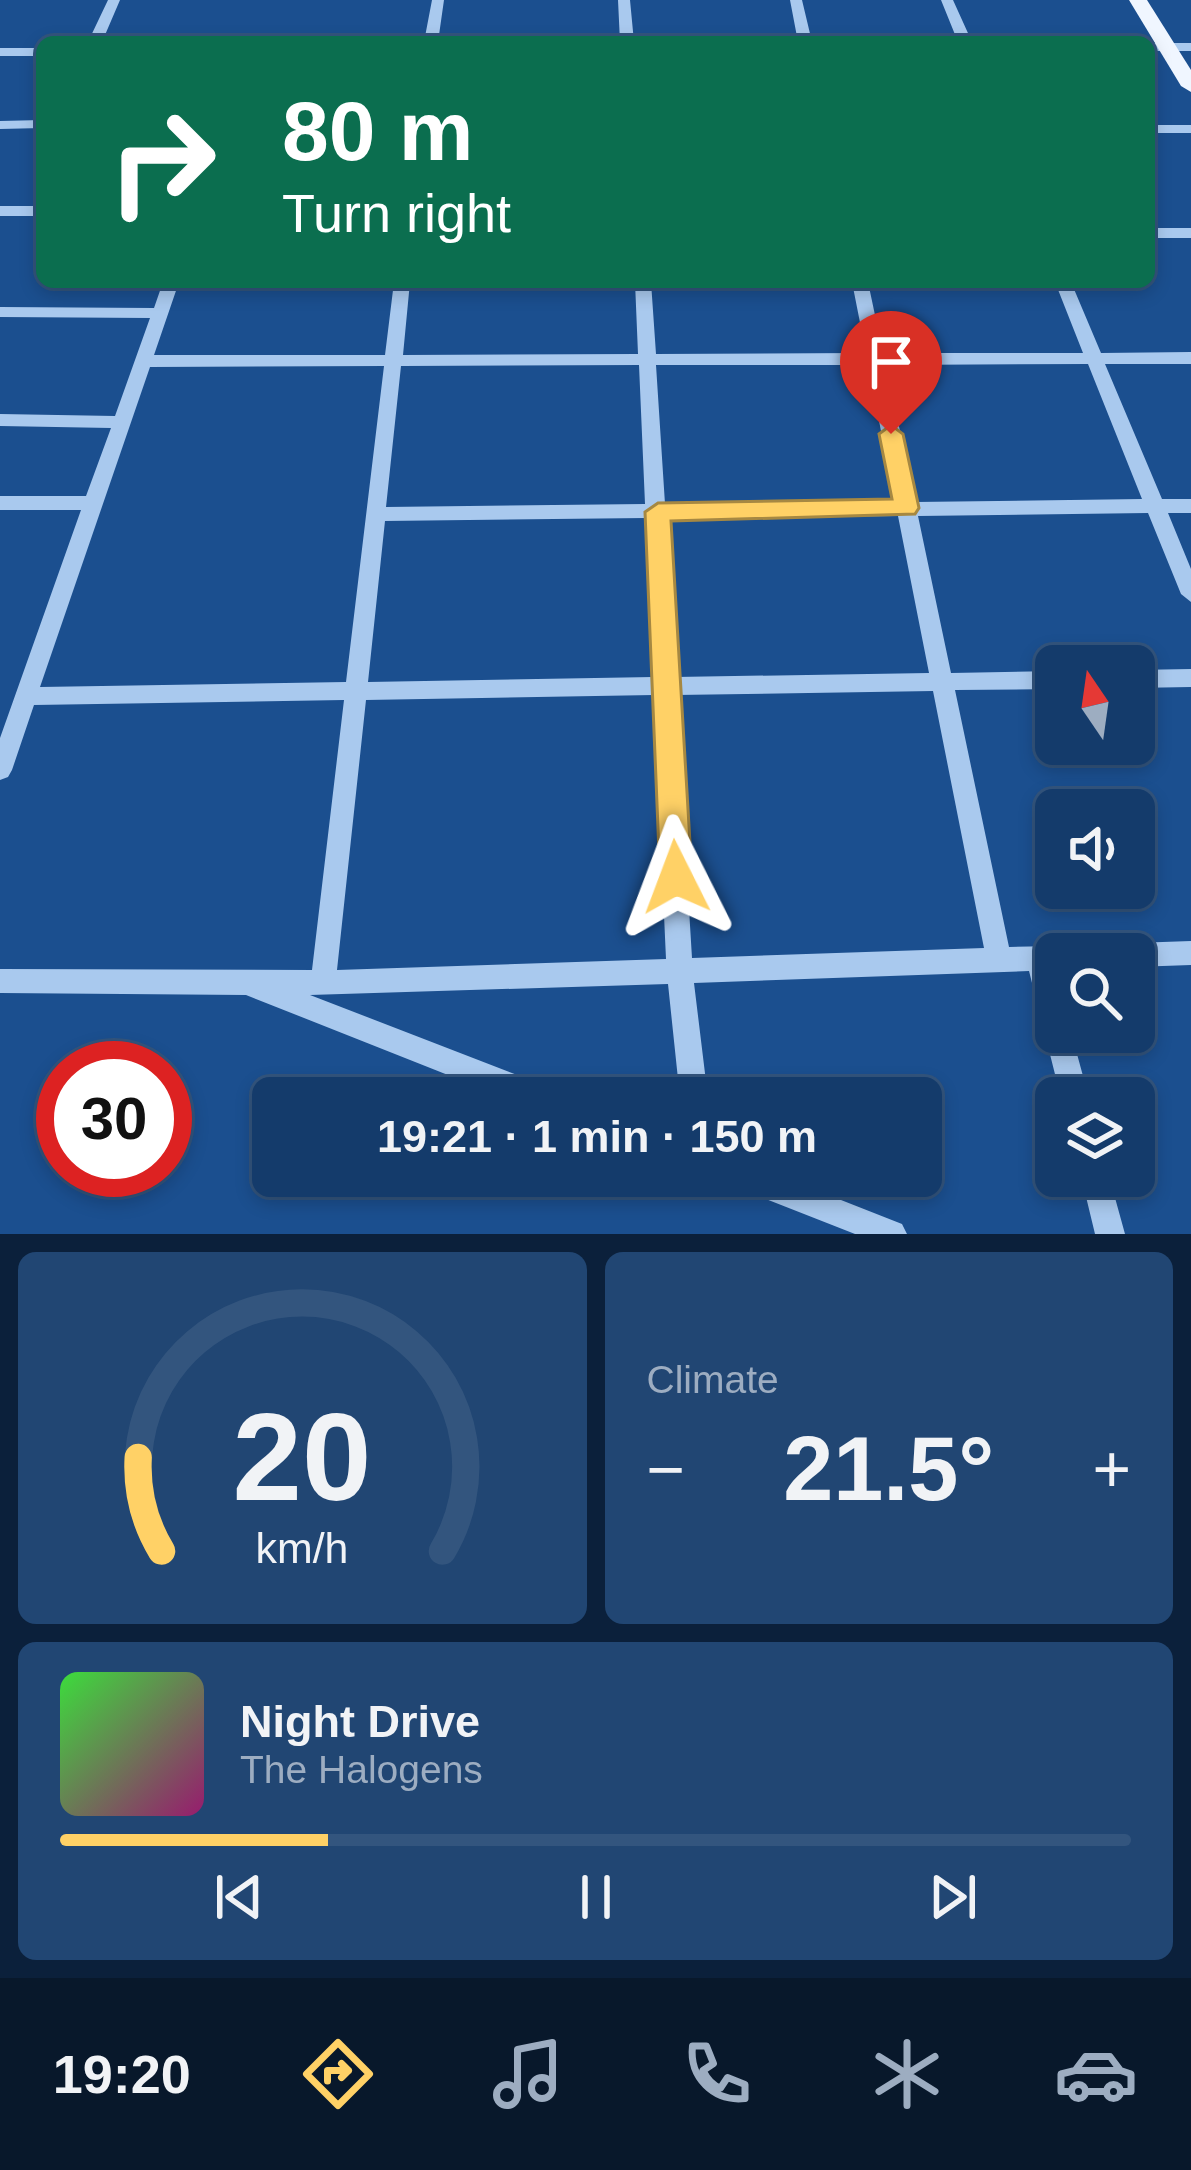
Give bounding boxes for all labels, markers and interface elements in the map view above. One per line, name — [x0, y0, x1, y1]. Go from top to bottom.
icon: right — [84, 84, 240, 240]
text: 80 m — [282, 84, 473, 178]
text: Turn right — [282, 183, 511, 243]
pin — [840, 311, 942, 434]
icon: arrive — [858, 329, 924, 395]
north arrow — [1035, 645, 1155, 765]
map controls — [1035, 645, 1155, 1197]
button: sound — [1035, 789, 1155, 909]
position arrow — [613, 814, 739, 940]
button: search — [1035, 933, 1155, 1053]
speed limit sign: 30 — [36, 1041, 192, 1197]
button: layers — [1035, 1077, 1155, 1197]
text: 19:21 · 1 min · 150 m — [377, 1111, 817, 1162]
text: Climate — [647, 1358, 779, 1401]
text: 20 — [233, 1387, 372, 1526]
text: 21.5° — [783, 1419, 994, 1519]
text: − — [647, 1432, 685, 1506]
text: + — [1092, 1432, 1131, 1506]
text: km/h — [256, 1524, 349, 1572]
text: Night Drive — [240, 1696, 480, 1747]
text: The Halogens — [240, 1748, 483, 1791]
icon: previous — [206, 1864, 272, 1930]
icon: pause — [563, 1864, 629, 1930]
icon: next — [920, 1864, 986, 1930]
icon: directions — [296, 2032, 380, 2116]
icon: music — [486, 2032, 570, 2116]
icon: phone — [675, 2032, 759, 2116]
icon: climate — [865, 2032, 949, 2116]
icon: car — [1054, 2032, 1138, 2116]
text: 19:20 — [53, 2044, 191, 2104]

